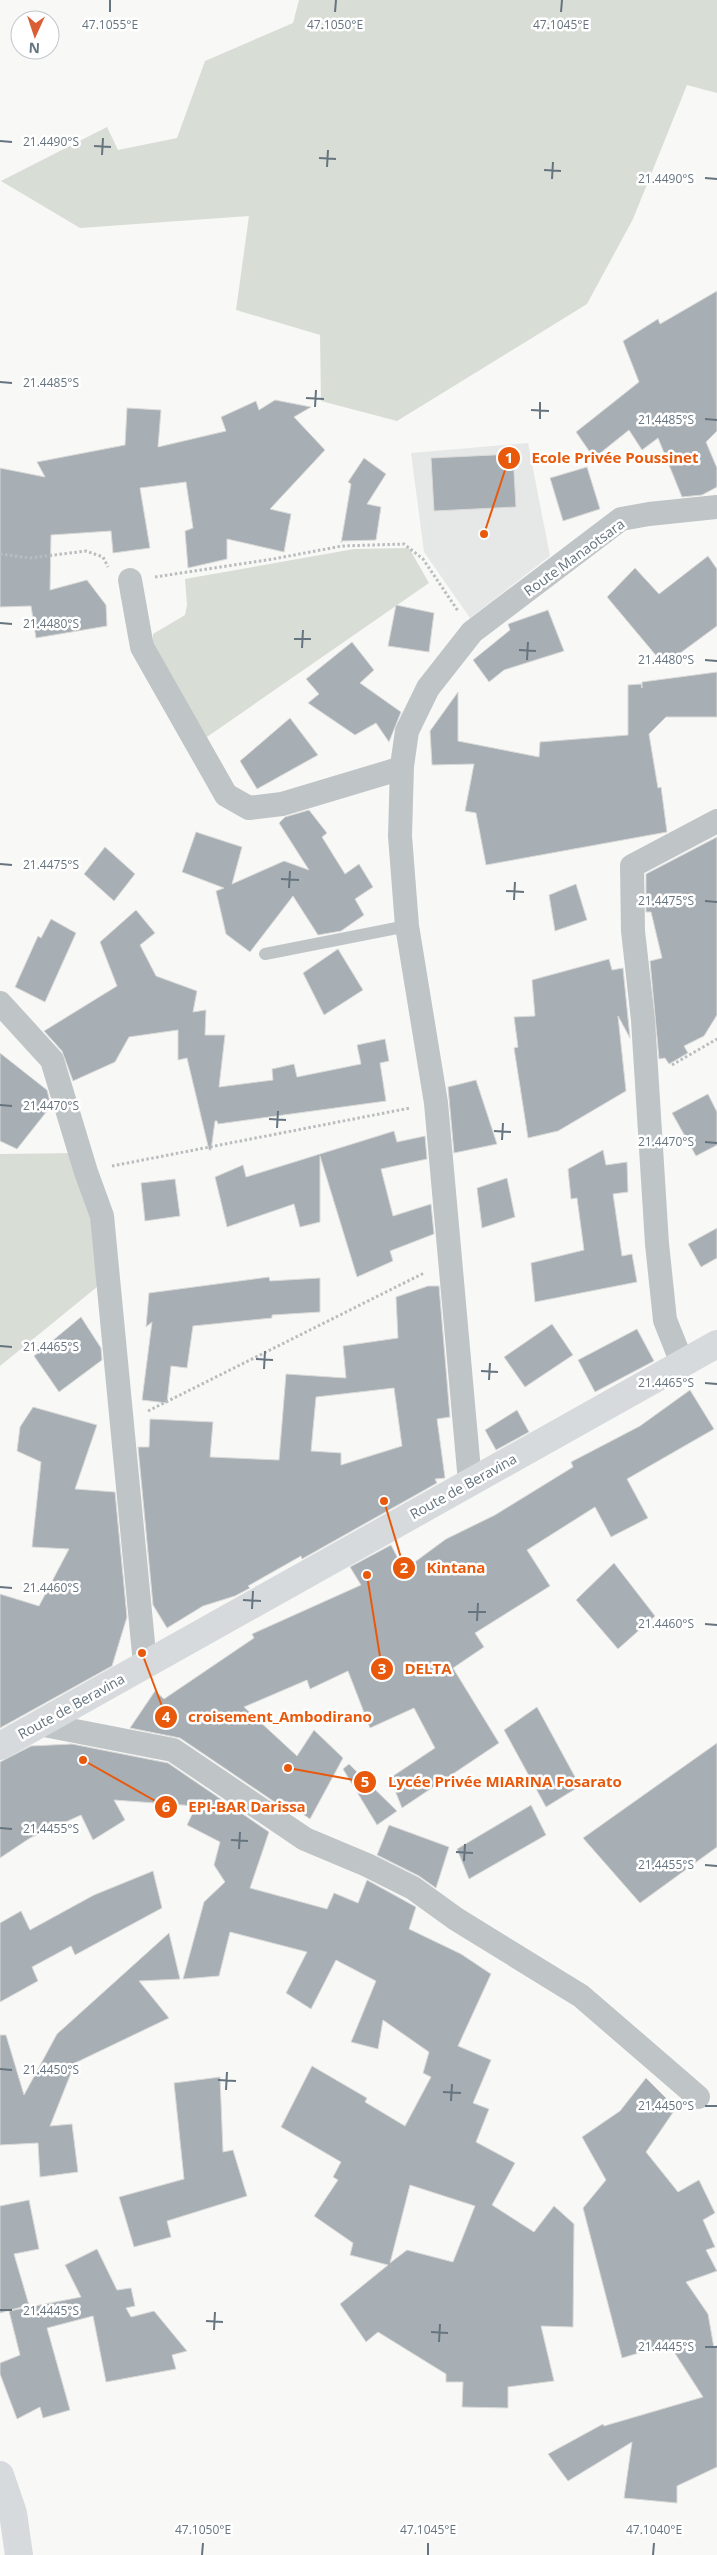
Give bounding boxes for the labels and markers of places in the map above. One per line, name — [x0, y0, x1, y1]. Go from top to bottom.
callout: Ecole Privée Poussinet — [497, 443, 709, 473]
callout: Kintana — [392, 1553, 496, 1583]
callout: DELTA — [370, 1654, 462, 1684]
callout: croisement_Ambodirano — [153, 1702, 382, 1732]
callout: Lycée Privée MIARINA Fosarato — [353, 1767, 632, 1797]
callout: EPI-BAR Darissa — [153, 1792, 316, 1822]

